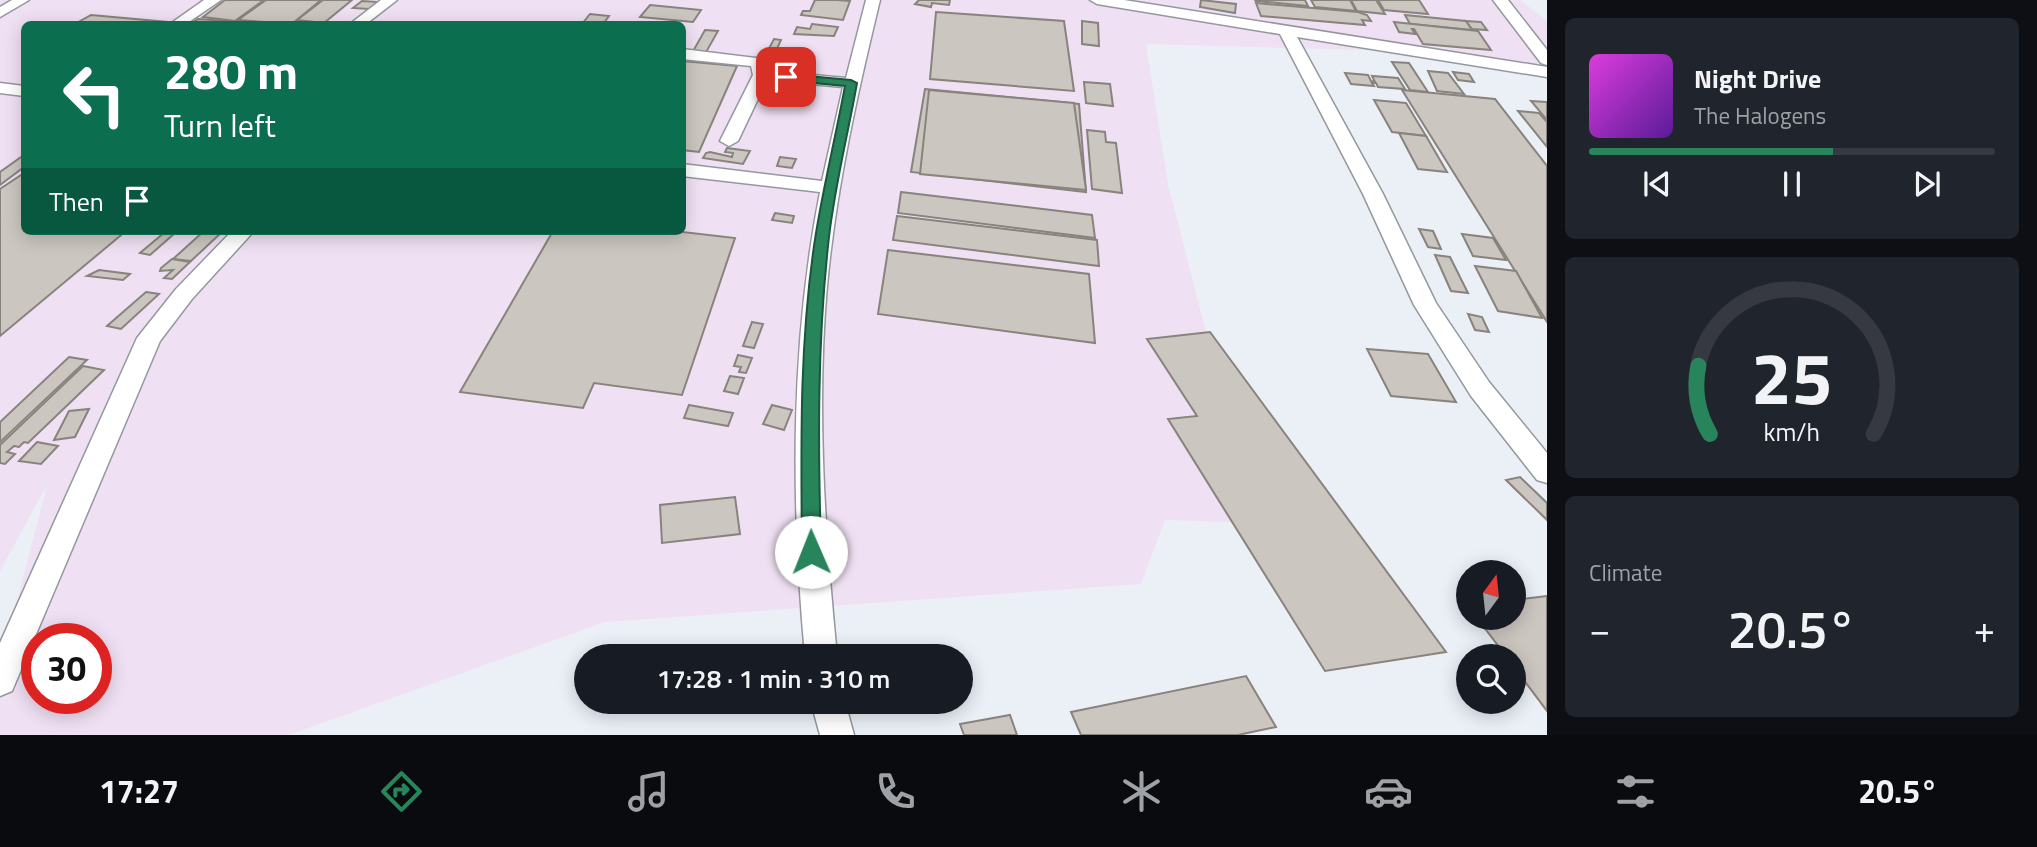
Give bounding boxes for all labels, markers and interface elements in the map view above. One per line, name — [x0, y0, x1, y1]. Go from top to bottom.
text: 280 m — [164, 33, 298, 108]
pin — [756, 47, 816, 107]
icon: left — [49, 49, 140, 140]
icon: arrive — [767, 58, 805, 96]
text: Night Drive — [1694, 59, 1821, 98]
text: The Halogens — [1694, 98, 1826, 133]
text: Turn left — [164, 101, 276, 149]
icon: previous — [1638, 165, 1676, 203]
icon: pause — [1773, 165, 1811, 203]
icon: next — [1908, 165, 1946, 203]
text: Then — [49, 182, 104, 221]
icon: arrive — [118, 182, 156, 220]
text: 25 — [1751, 322, 1833, 432]
text: km/h — [1764, 412, 1820, 450]
position arrow — [774, 515, 848, 589]
text: Climate — [1589, 555, 1662, 590]
north arrow — [1456, 560, 1526, 630]
map controls — [1456, 560, 1526, 714]
text: 20.5° — [1728, 589, 1856, 668]
text: − — [1589, 600, 1610, 658]
text: + — [1974, 600, 1995, 658]
speed limit sign: 30 — [21, 623, 112, 714]
button: search — [1456, 644, 1526, 714]
text: 17:28 · 1 min · 310 m — [657, 659, 890, 698]
text: 17:27 — [99, 767, 179, 815]
icon: directions — [377, 767, 426, 816]
icon: music — [624, 767, 673, 816]
icon: phone — [871, 767, 920, 816]
icon: climate — [1117, 767, 1166, 816]
icon: car — [1364, 767, 1413, 816]
icon: filters — [1611, 767, 1660, 816]
text: 20.5° — [1858, 767, 1938, 815]

